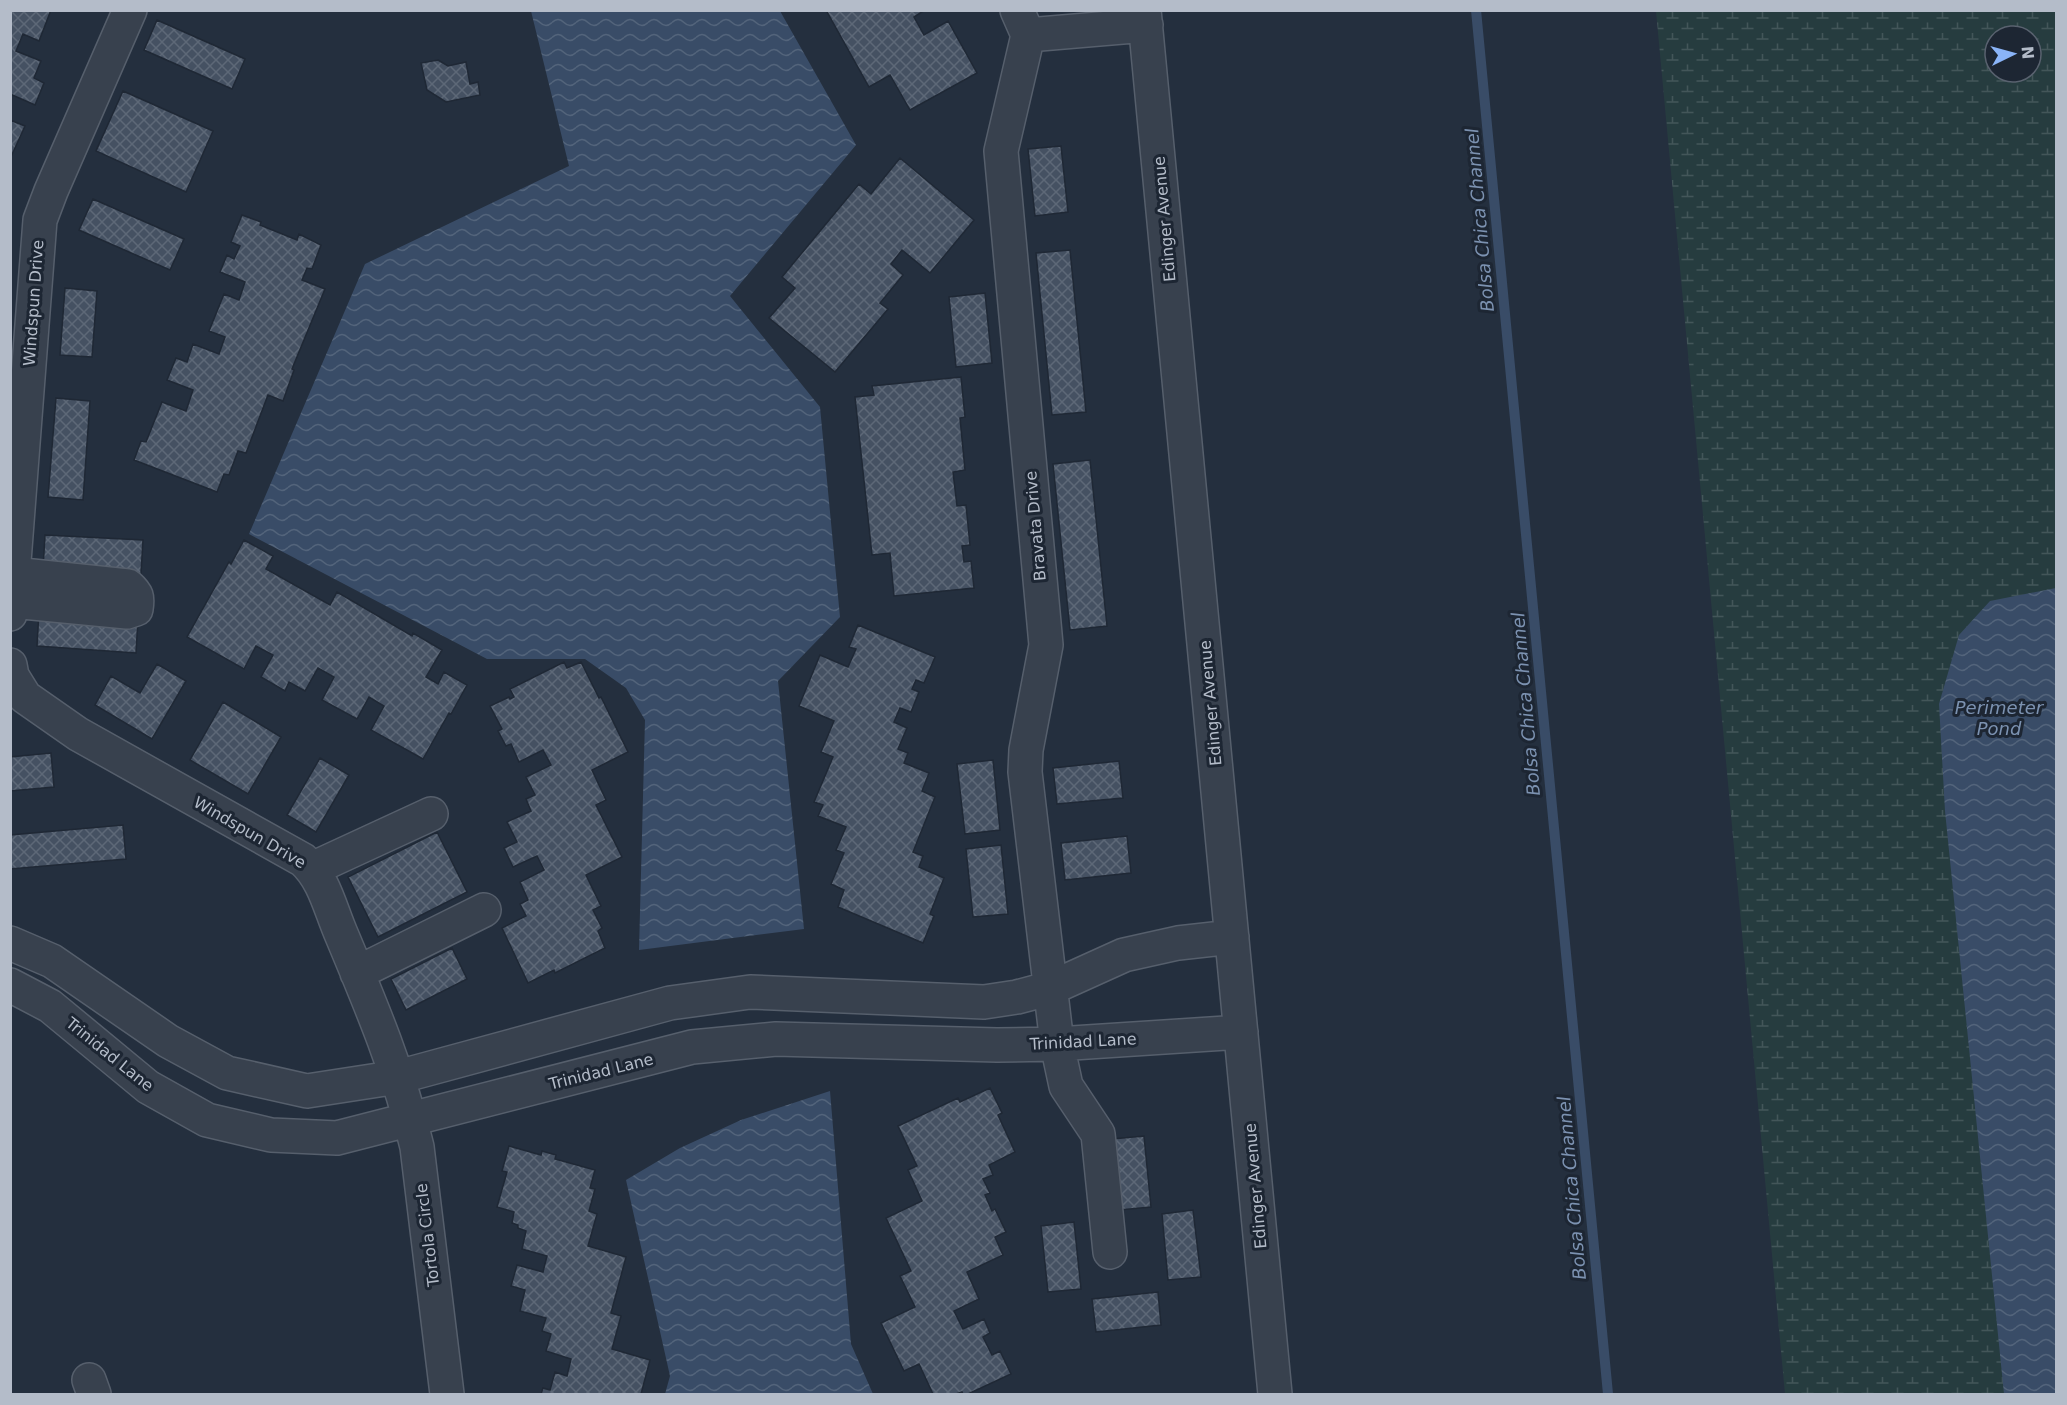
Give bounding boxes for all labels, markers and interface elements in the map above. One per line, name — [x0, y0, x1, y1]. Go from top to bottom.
north arrow — [1983, 24, 2043, 84]
text: N — [2017, 45, 2037, 60]
water label: Bolsa Chica Channel — [1461, 127, 1498, 313]
street label: Edinger Avenue — [1150, 155, 1179, 283]
street label: Windspun Drive — [20, 239, 47, 367]
street label: Bravata Drive — [1021, 470, 1050, 582]
water label: Bolsa Chica Channel — [1507, 611, 1544, 797]
street label: Edinger Avenue — [1196, 639, 1225, 767]
water label: Perimeter Pond — [1955, 697, 2045, 739]
street label: Windspun Drive — [190, 793, 309, 872]
street label: Trinidad Lane — [61, 1013, 157, 1095]
street label: Trinidad Lane — [1028, 1029, 1137, 1054]
street label: Trinidad Lane — [546, 1049, 655, 1094]
water label: Bolsa Chica Channel — [1553, 1095, 1590, 1281]
street label: Edinger Avenue — [1241, 1122, 1270, 1250]
street label: Tortola Circle — [412, 1182, 443, 1289]

